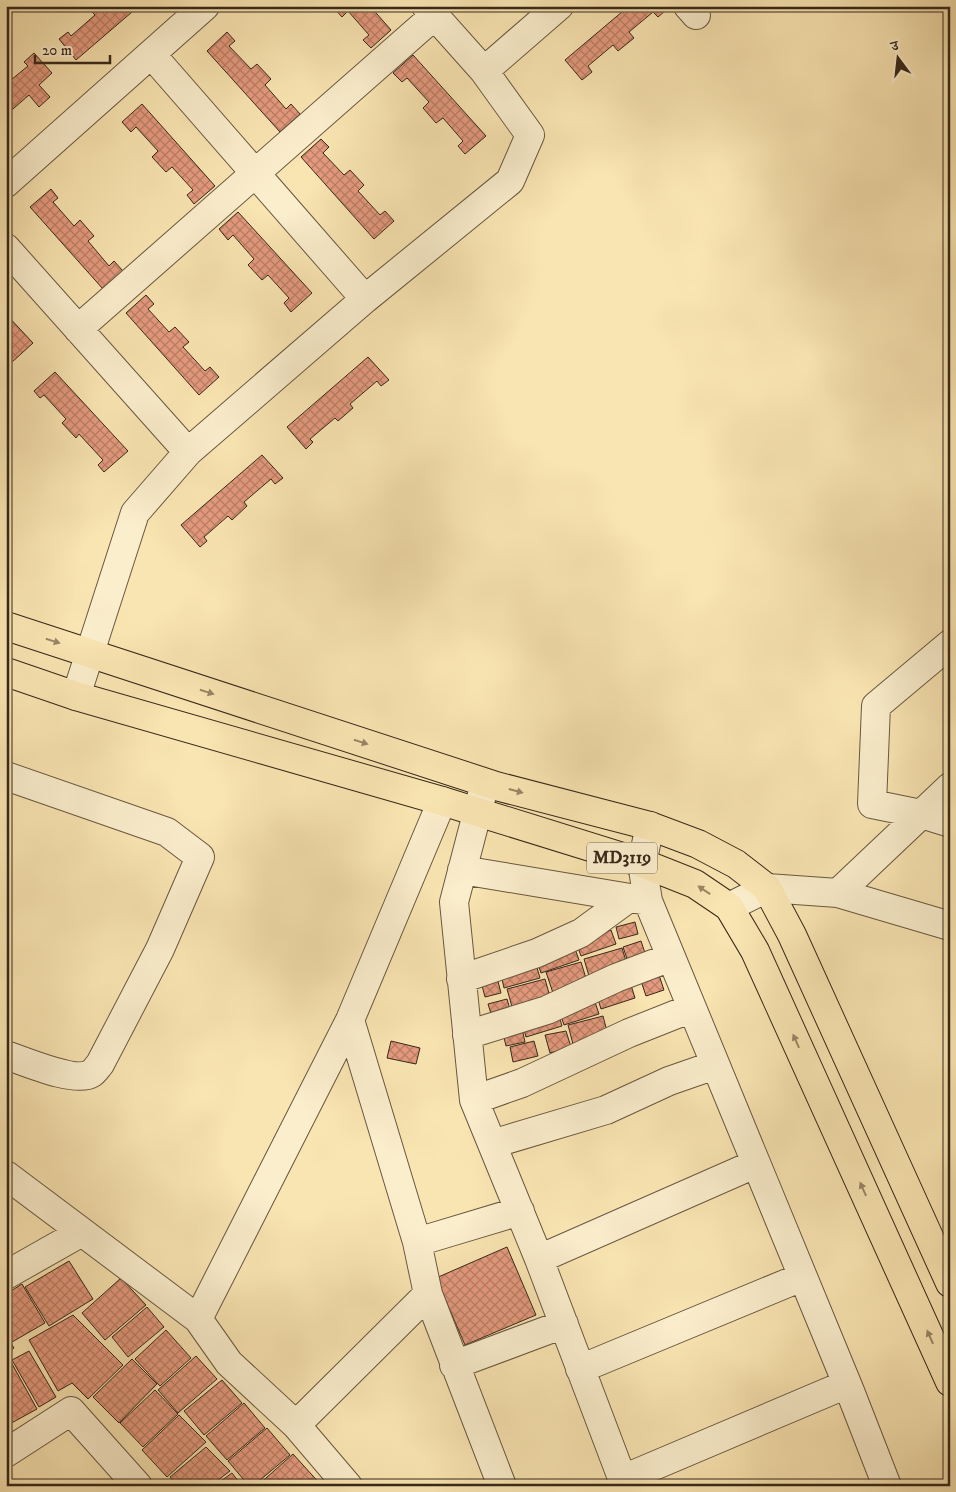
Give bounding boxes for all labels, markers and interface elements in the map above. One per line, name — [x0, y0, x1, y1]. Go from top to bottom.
scale bar — [35, 32, 110, 64]
north arrow — [874, 32, 924, 82]
text: उ — [888, 37, 902, 56]
text: 20 m — [42, 41, 72, 60]
one-way arrow — [45, 638, 60, 645]
one-way arrow — [200, 688, 215, 696]
one-way arrow — [354, 739, 369, 746]
one-way arrow — [509, 788, 524, 796]
road number: MD3119 — [587, 842, 657, 874]
one-way arrow — [698, 885, 711, 895]
one-way arrow — [792, 1034, 800, 1048]
one-way arrow — [858, 1182, 866, 1196]
one-way arrow — [925, 1330, 933, 1344]

